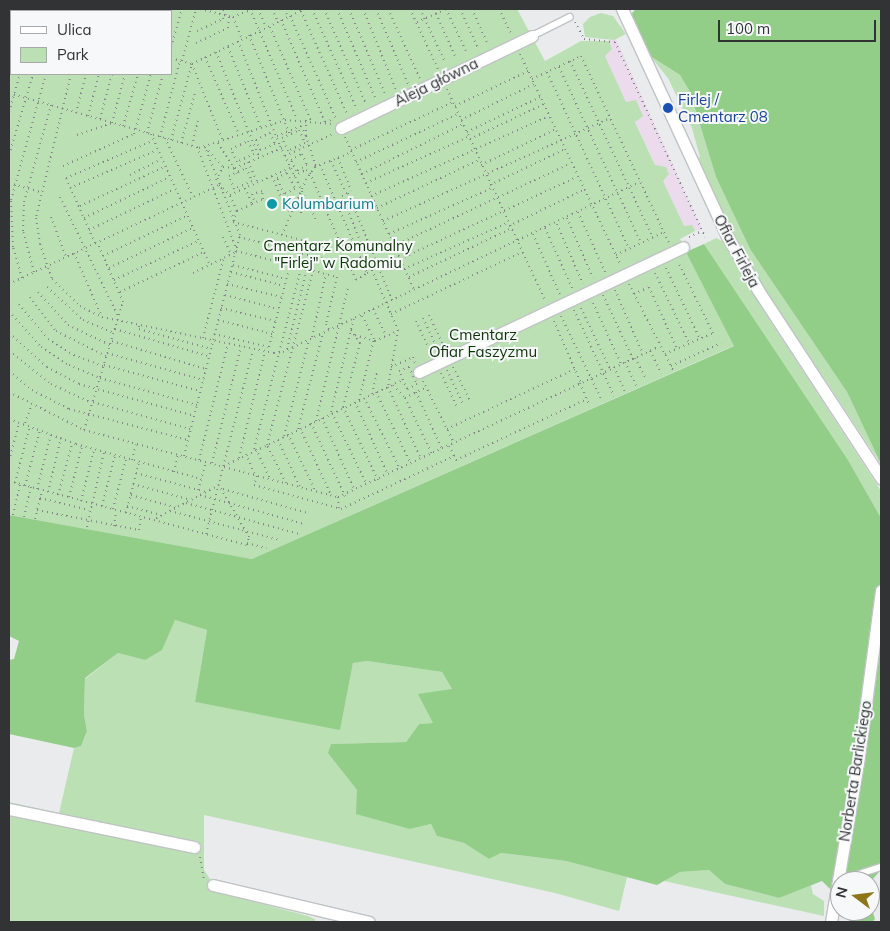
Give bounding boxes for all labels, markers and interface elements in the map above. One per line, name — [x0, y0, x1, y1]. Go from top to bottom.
legend — [10, 10, 172, 75]
scale bar — [720, 10, 878, 42]
text: 100 m — [726, 19, 770, 38]
text: Ulica — [57, 20, 91, 39]
text: Park — [57, 45, 89, 64]
street label: Aleja główna — [391, 54, 481, 110]
place label: Firlej / Cmentarz 08 — [678, 90, 768, 125]
marker: Firlej / Cmentarz 08 — [662, 102, 674, 114]
place label: Kolumbarium — [282, 195, 374, 213]
marker: Kolumbarium — [266, 198, 278, 210]
street label: Ofiar Firleja — [710, 211, 764, 291]
park label: Cmentarz Komunalny "Firlej" w Radomiu — [263, 236, 413, 271]
park label: Cmentarz Ofiar Faszyzmu — [429, 325, 537, 360]
street label: Norberta Barlickiego — [835, 699, 875, 843]
north arrow — [830, 871, 880, 921]
text: N — [831, 885, 852, 900]

